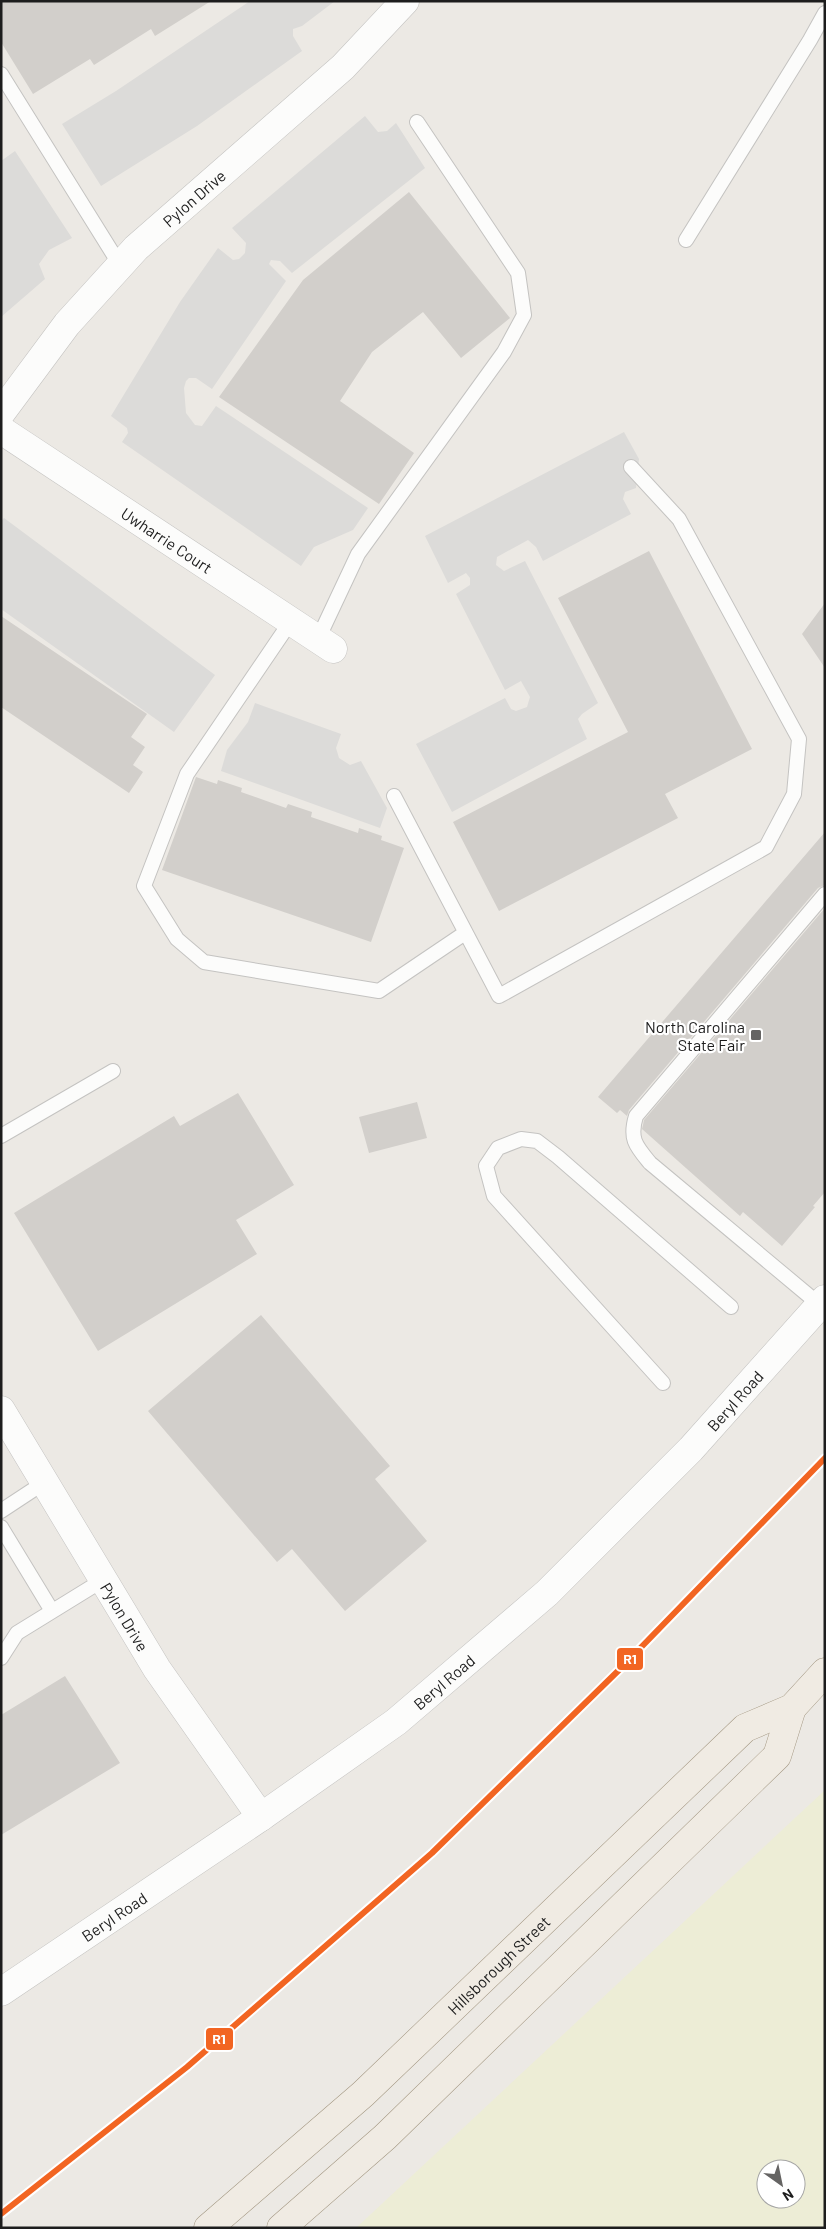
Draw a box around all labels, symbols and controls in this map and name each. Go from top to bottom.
street label: Pylon Drive [158,165,229,230]
street label: Uwharrie Court [118,503,216,576]
place label: North Carolina State Fair [645,1017,745,1054]
marker: North Carolina State Fair [749,1028,763,1042]
street label: Beryl Road [703,1366,766,1434]
street label: Pylon Drive [97,1579,153,1654]
line badge: R1 [616,1647,644,1671]
street label: Beryl Road [409,1650,478,1713]
text: R1 [623,1650,637,1667]
street label: Beryl Road [78,1887,150,1945]
street label: Hillsborough Street [443,1911,553,2018]
line badge: R1 [205,2027,234,2051]
text: R1 [212,2030,226,2047]
north arrow [756,2159,806,2209]
text: N [780,2186,797,2205]

